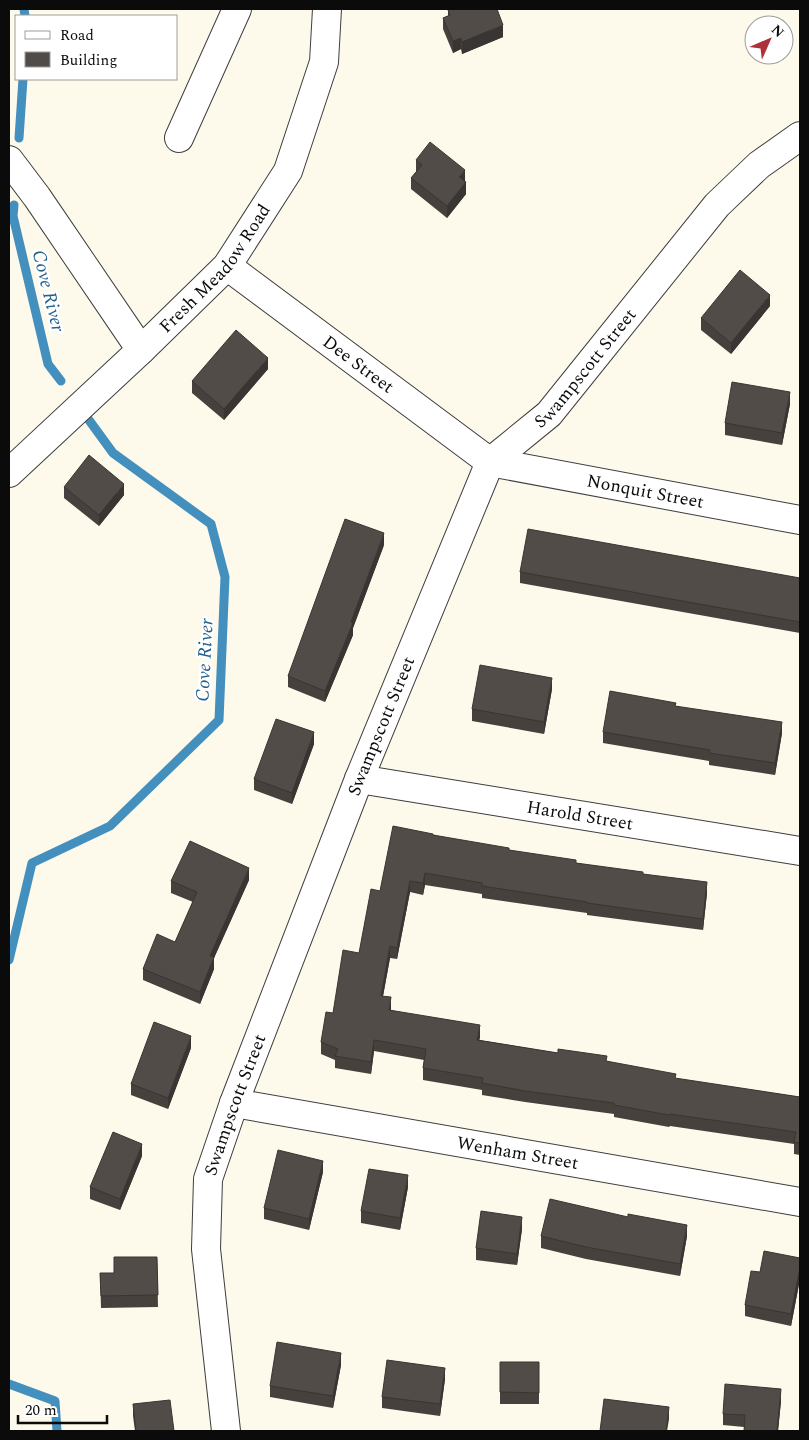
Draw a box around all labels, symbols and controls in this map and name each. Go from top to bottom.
legend [15,15,178,80]
north arrow [744,15,794,65]
text: N [766,20,789,43]
text: Road [60,24,94,47]
text: Building [60,49,117,72]
street label: Fresh Meadow Road [153,198,277,339]
water label: Cove River [24,247,72,335]
street label: Swampscott Street [528,302,643,435]
street label: Dee Street [317,328,400,400]
street label: Nonquit Street [585,467,706,515]
water label: Cove River [188,617,222,702]
street label: Swampscott Street [340,652,422,800]
street label: Harold Street [525,793,635,837]
street label: Swampscott Street [197,1030,273,1179]
street label: Wenham Street [455,1129,581,1177]
scale bar [18,1392,106,1424]
text: 20 m [25,1399,57,1422]

